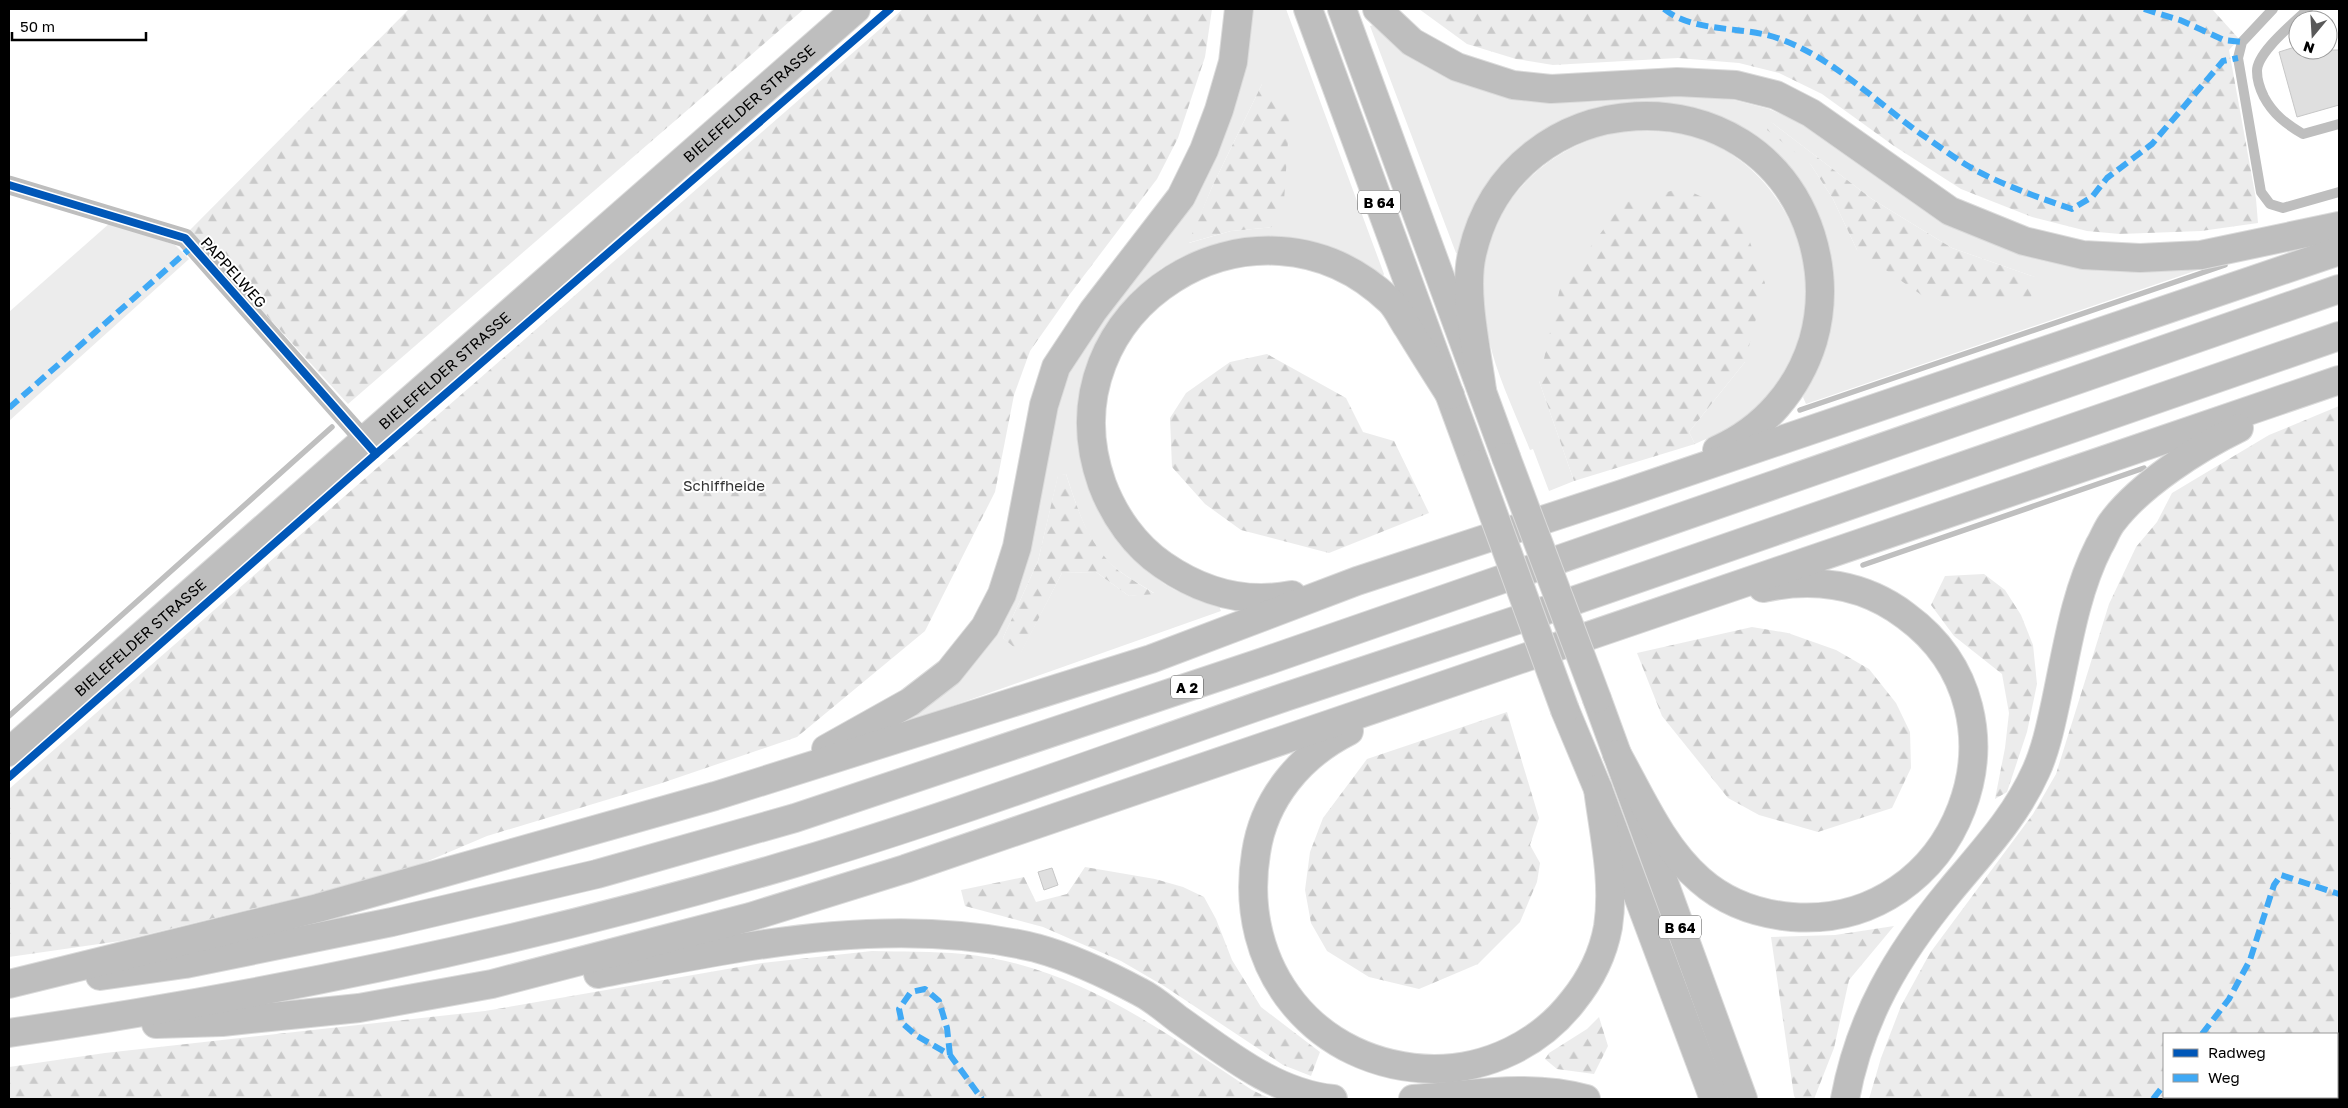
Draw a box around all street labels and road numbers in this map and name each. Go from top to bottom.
street label: BIELEFELDER STRASSE [679,41,818,166]
road number: B 64 [1358,190,1400,213]
street label: PAPPELWEG [197,233,271,311]
street label: BIELEFELDER STRASSE [375,308,514,433]
street label: BIELEFELDER STRASSE [70,575,209,700]
road number: A 2 [1171,676,1203,699]
road number: B 64 [1659,916,1701,939]

